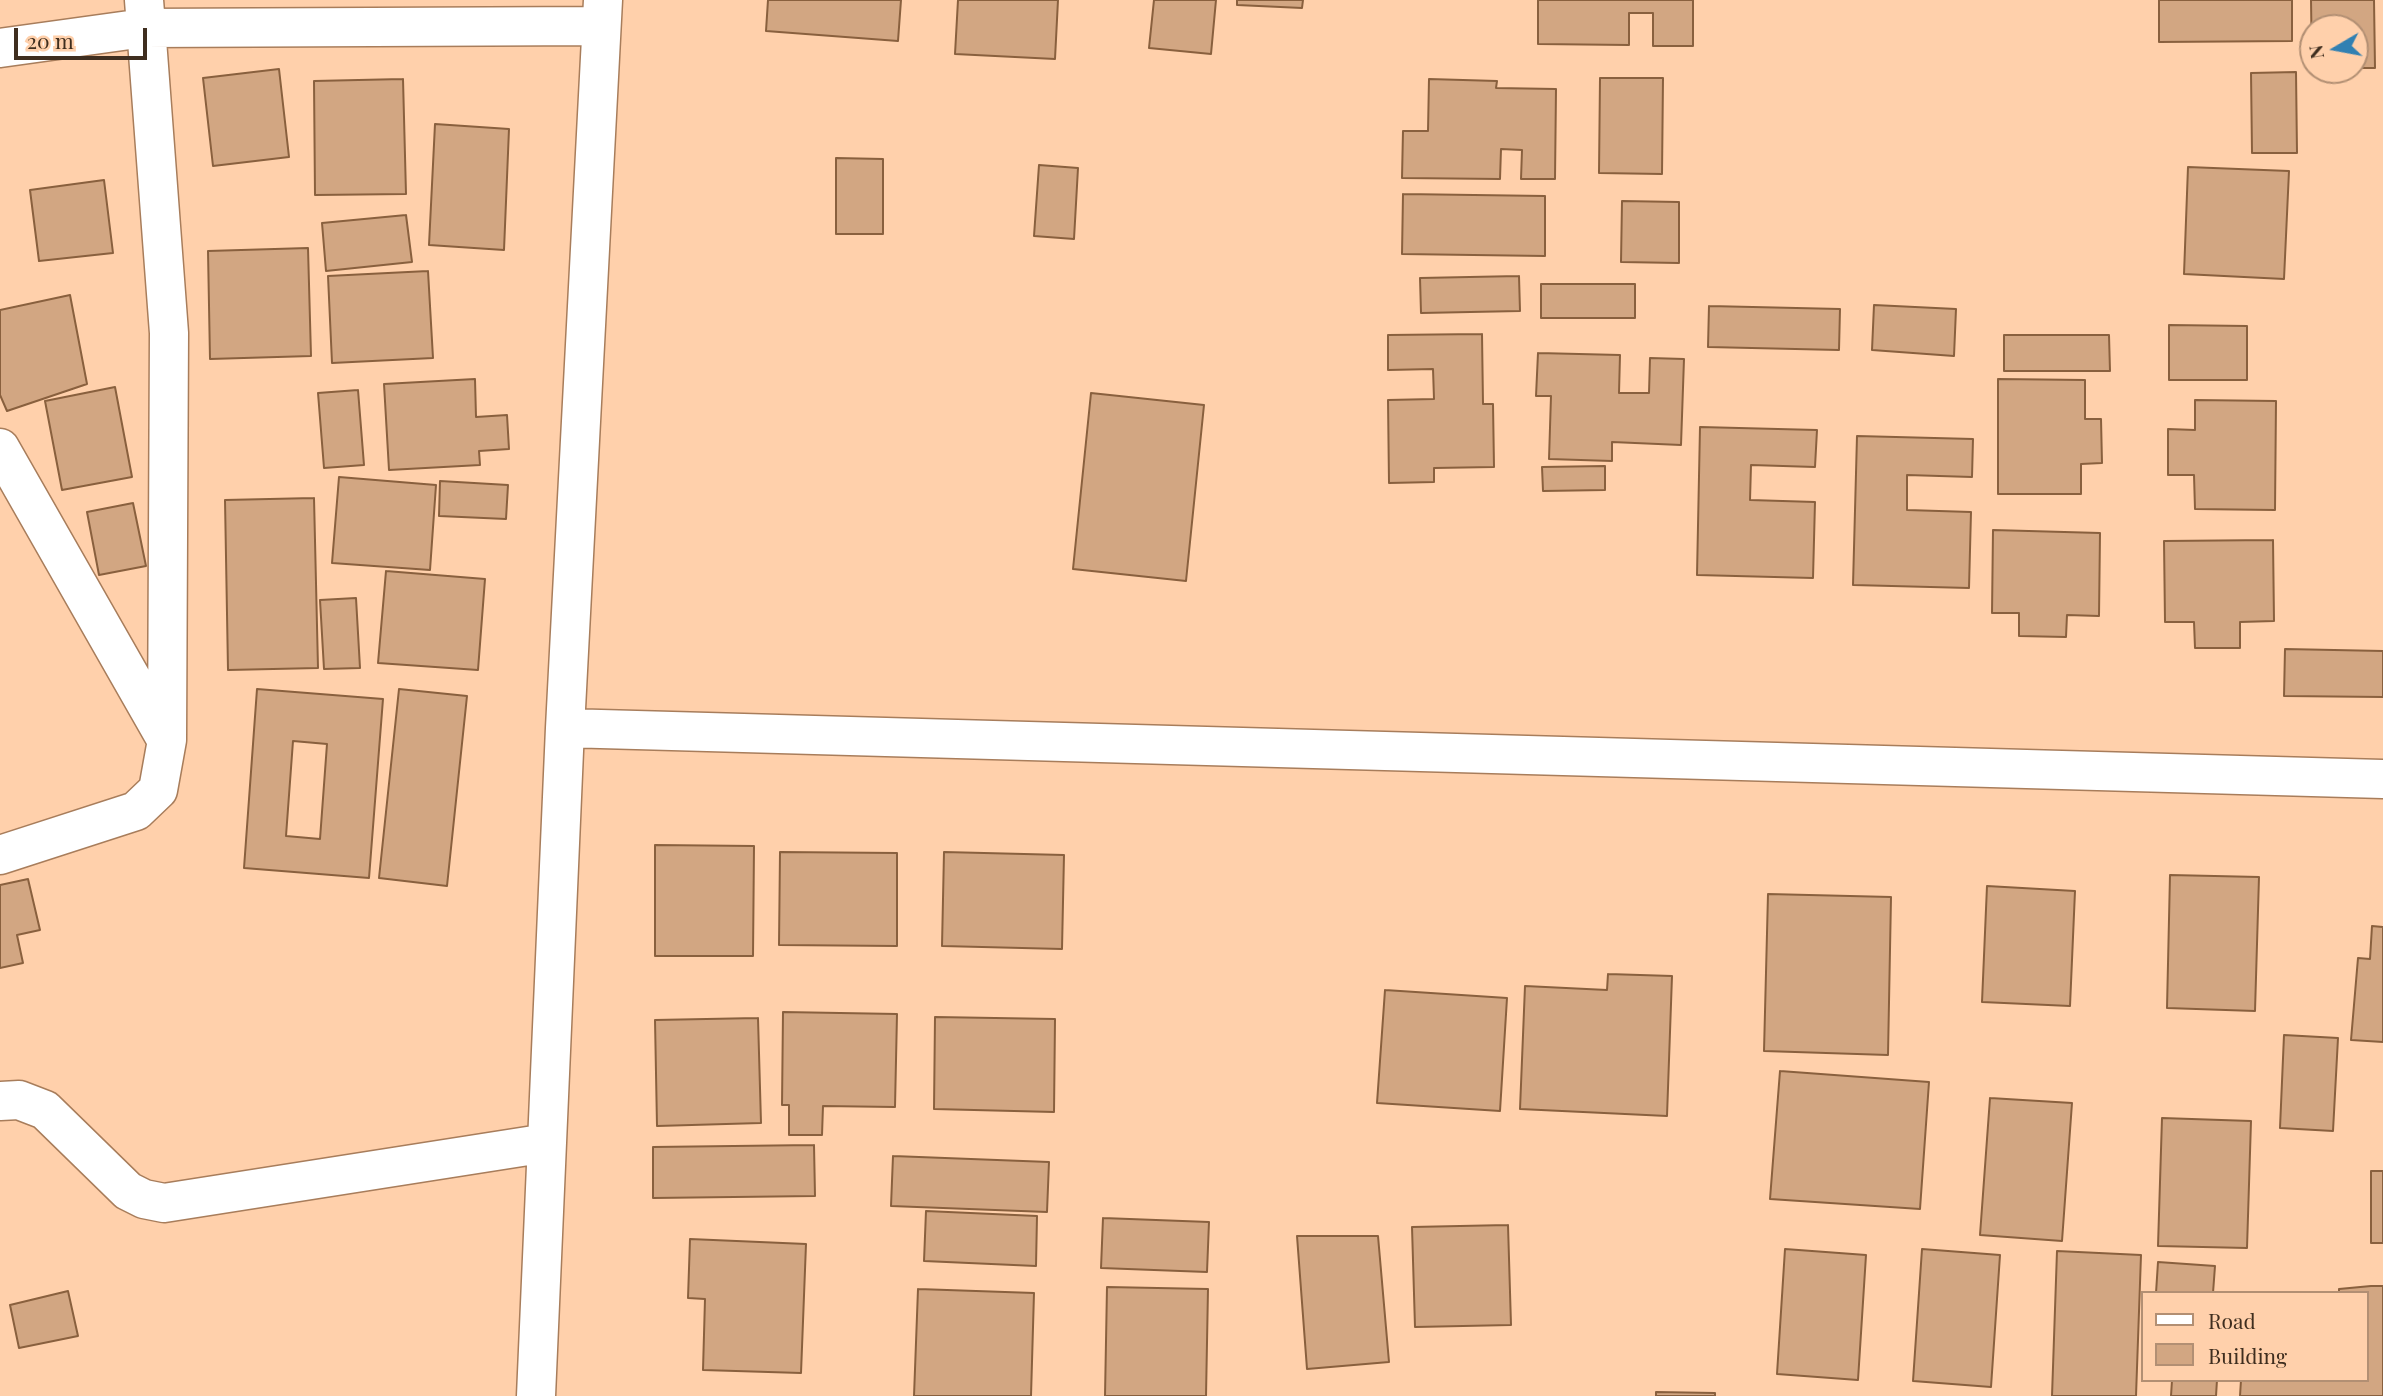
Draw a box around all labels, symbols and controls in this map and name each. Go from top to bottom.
scale bar [18,14,150,58]
north arrow [2299,14,2369,84]
text: 20 m [27,26,74,54]
text: N [2301,43,2329,61]
legend [2142,1291,2369,1382]
text: Road [2208,1306,2256,1334]
text: Building [2208,1341,2287,1369]

